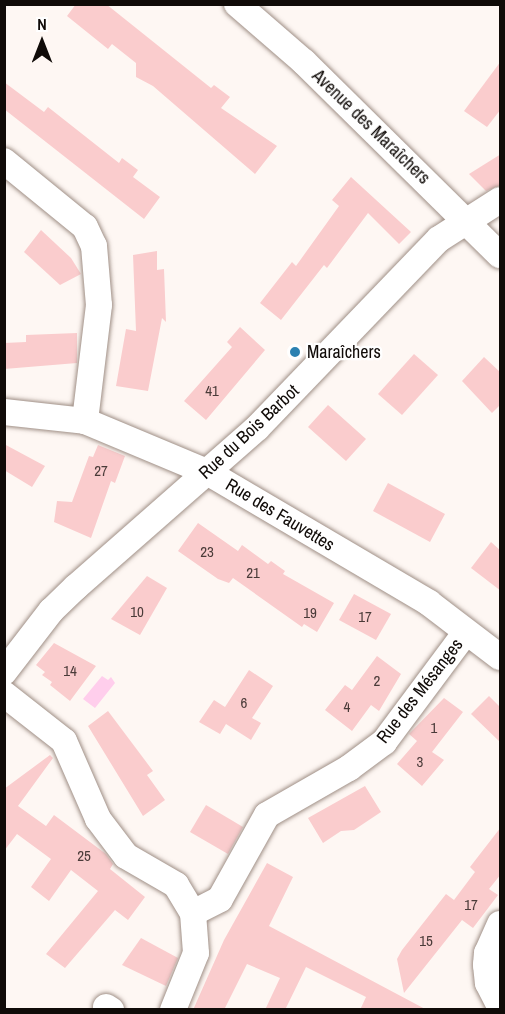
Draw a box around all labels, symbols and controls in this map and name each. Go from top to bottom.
north arrow [12,12,72,72]
text: N [37,13,47,35]
street label: Avenue des Maraîchers [308,65,434,189]
place label: Maraîchers [307,341,381,363]
marker: Maraîchers [288,345,302,359]
street label: Rue du Bois Barbot [195,380,303,484]
house number: 41 [205,382,219,400]
house number: 27 [94,462,108,480]
street label: Rue des Fauvettes [222,474,338,556]
house number: 23 [200,543,214,561]
house number: 21 [246,564,260,582]
house number: 10 [130,603,144,621]
house number: 19 [303,604,317,622]
house number: 17 [358,608,372,626]
street label: Rue des Mésanges [372,634,468,748]
house number: 14 [63,662,77,680]
house number: 2 [374,672,380,690]
house number: 6 [241,694,247,712]
house number: 4 [344,698,350,716]
house number: 1 [431,719,437,737]
house number: 3 [417,753,423,771]
house number: 25 [77,847,91,865]
house number: 17 [464,896,478,914]
house number: 15 [419,932,433,950]

